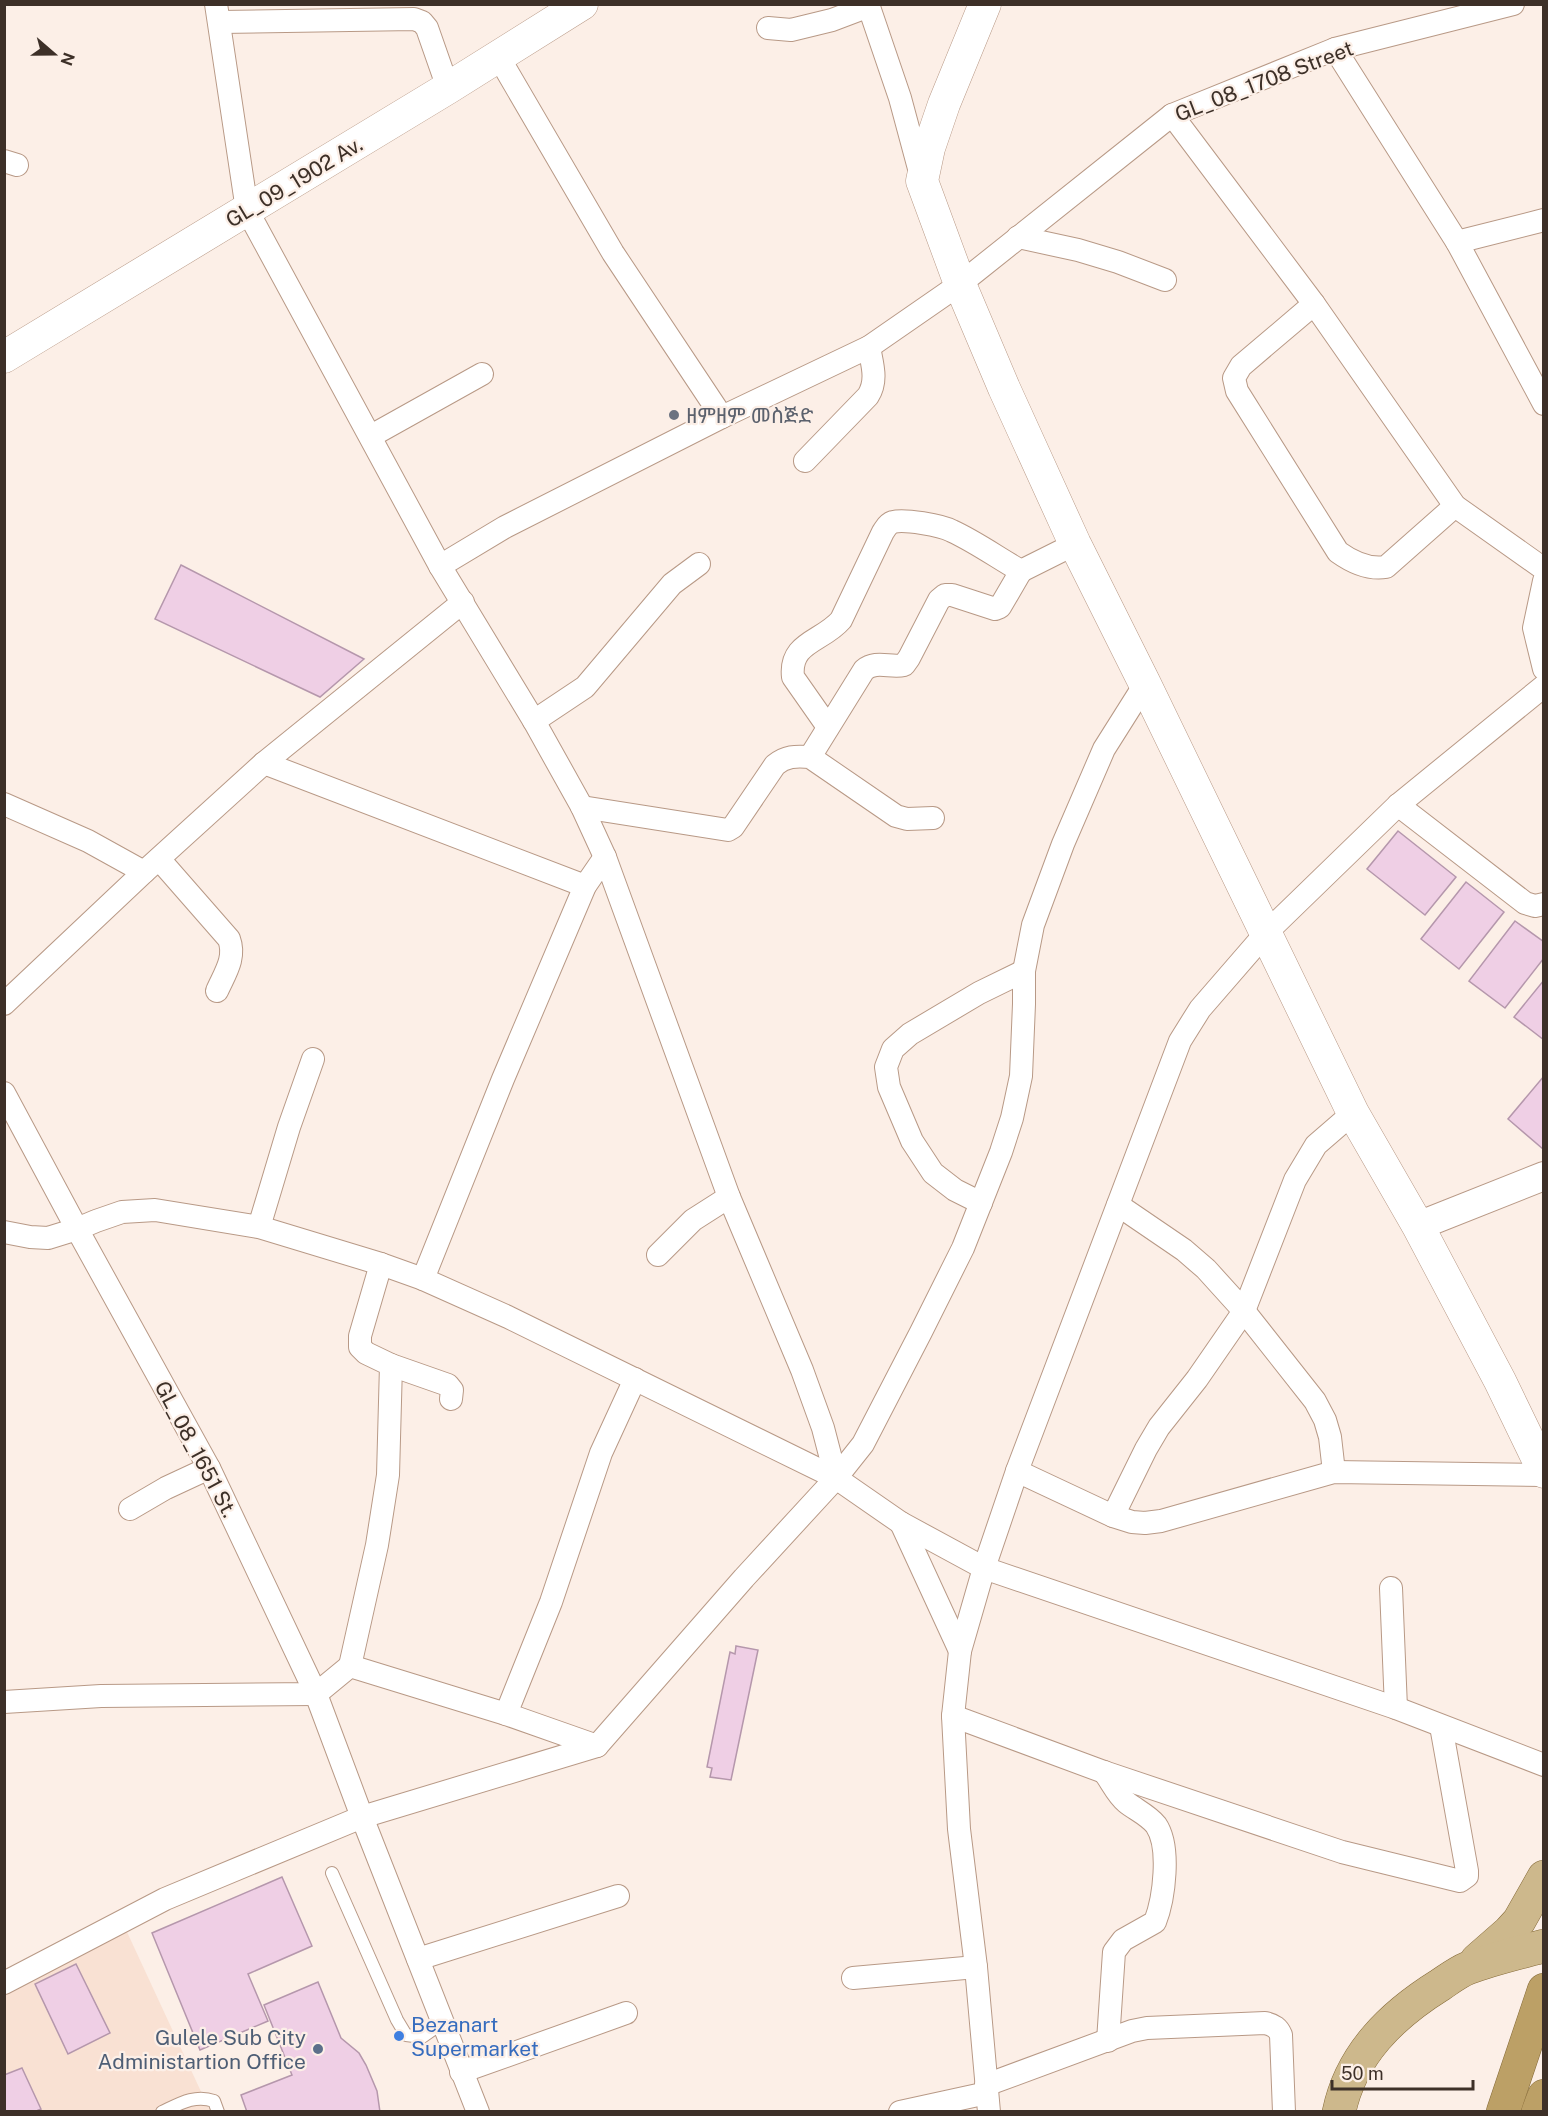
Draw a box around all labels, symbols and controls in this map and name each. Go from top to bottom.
north arrow [24,24,84,84]
street label: GL_08_1708 Street [1171,35,1357,127]
text: N [57,50,79,68]
street label: GL_09_1902 Av. [221,131,367,233]
place label: ዘምዘም መስጅድ [686,403,813,428]
marker: ዘምዘም መስጅድ [667,408,681,422]
street label: GL_08_1651 St. [150,1377,242,1521]
place label: Bezanart Supermarket [411,2012,539,2061]
place label: Gulele Sub City Administartion Office [98,2025,306,2074]
marker: Bezanart Supermarket [392,2029,406,2043]
marker: Gulele Sub City Administartion Office [311,2042,325,2056]
scale bar [1332,2053,1473,2091]
text: 50 m [1341,2063,1384,2084]

